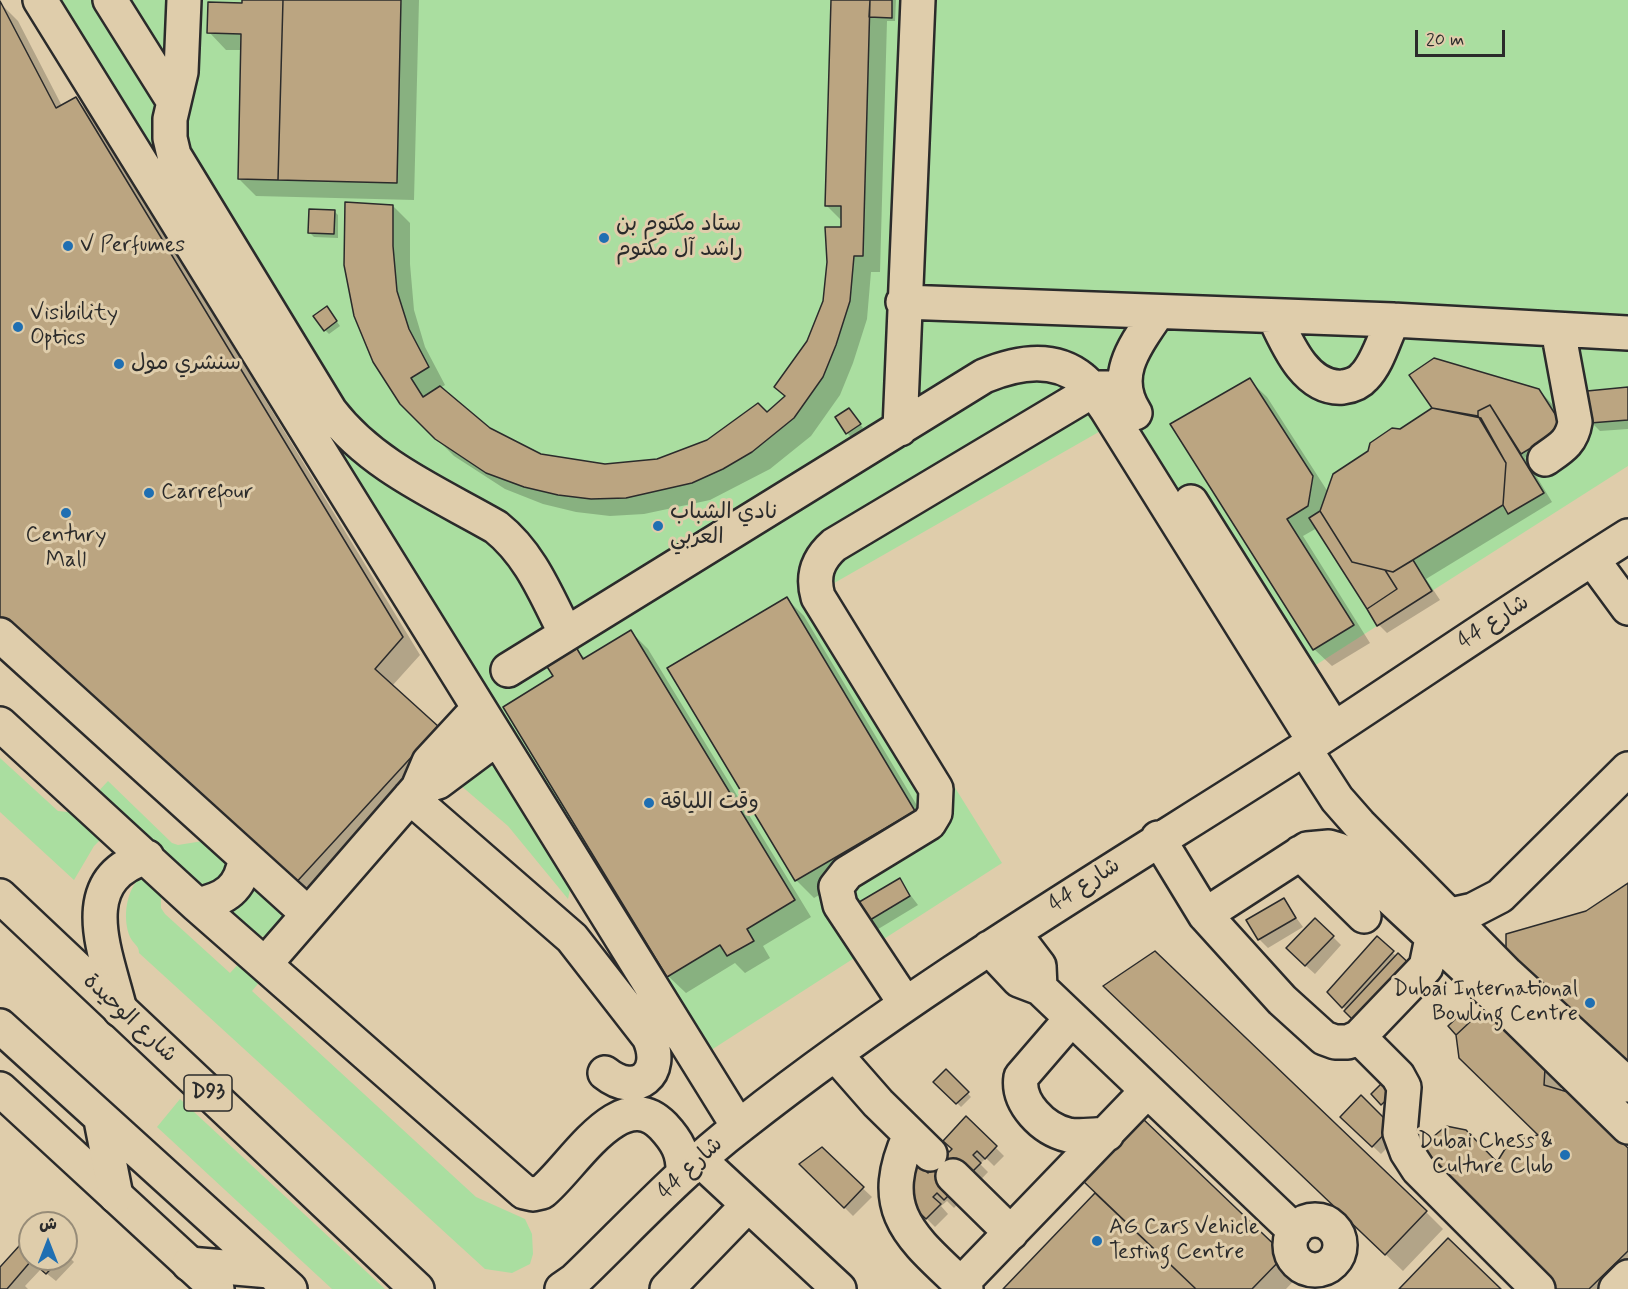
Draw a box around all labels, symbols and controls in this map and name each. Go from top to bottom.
scale bar [1418,18,1508,56]
text: 20 m [1426,28,1464,52]
place label: ستاد مكتوم بن راشد آل مكتوم [616,212,743,264]
marker: ستاد مكتوم بن راشد آل مكتوم [597,231,611,245]
place label: V Perfumes [80,233,185,259]
marker: V Perfumes [61,239,75,253]
place label: Visibility Optics [30,301,118,352]
marker: Visibility Optics [11,320,25,334]
place label: سنشري مول [131,351,241,377]
marker: سنشري مول [112,357,126,371]
place label: Carrefour [161,480,253,506]
marker: Carrefour [142,486,156,500]
place label: نادي الشباب العربي [670,500,777,552]
marker: Century Mall [59,506,73,520]
marker: نادي الشباب العربي [651,519,665,533]
place label: Century Mall [25,523,107,574]
street label: شارع 44 [1453,590,1535,656]
place label: وقت اللياقة [661,790,759,816]
marker: وقت اللياقة [642,796,656,810]
street label: شارع 44 [1044,853,1126,919]
street label: شارع الوحيدة [77,969,181,1069]
place label: Dubai International Bowling Centre [1393,977,1578,1028]
marker: Dubai International Bowling Centre [1583,996,1597,1010]
road number: D93 [184,1075,232,1111]
place label: Dubai Chess & Culture Club [1418,1129,1553,1180]
street label: شارع 44 [653,1132,729,1206]
marker: Dubai Chess & Culture Club [1558,1148,1572,1162]
north arrow [18,1211,78,1271]
text: ش [39,1214,57,1235]
place label: AG Cars Vehicle Testing Centre [1109,1215,1259,1266]
marker: AG Cars Vehicle Testing Centre [1090,1234,1104,1248]

